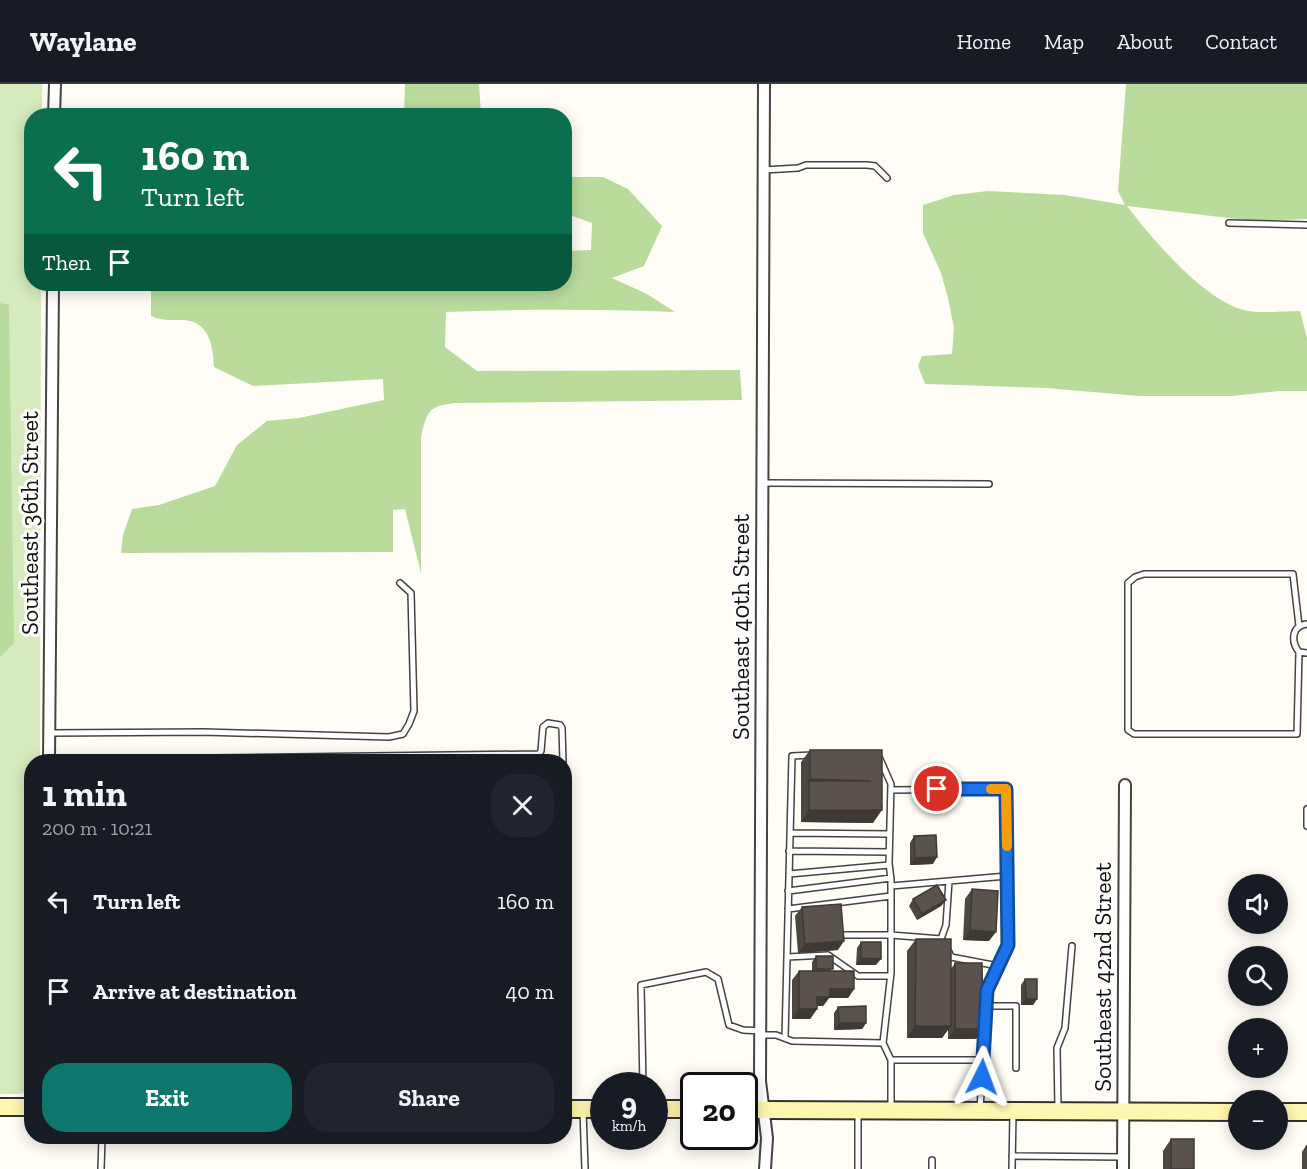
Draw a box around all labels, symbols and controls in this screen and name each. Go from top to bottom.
text: Waylane [30,25,137,58]
text: Home [957,29,1011,54]
text: Map [1044,29,1084,54]
text: About [1117,29,1172,54]
text: Contact [1205,29,1277,54]
text: 160 m [141,130,249,181]
icon: left [42,132,120,210]
text: Turn left [141,181,244,213]
icon: arrive [103,246,136,279]
text: Then [42,249,91,276]
street label: Southeast 36th Street [15,411,44,635]
street label: Southeast 40th Street [726,514,755,740]
pin [911,763,962,814]
text: 1 min [42,772,127,815]
icon: arrive [920,772,953,805]
button: close [491,774,554,837]
text: 200 m · 10:21 [42,816,152,840]
street label: Southeast 42nd Street [1088,862,1117,1092]
map controls [1228,874,1288,1150]
button: sound [1228,874,1288,934]
icon: left [42,885,75,918]
text: Turn left [93,888,180,915]
text: 160 m [497,888,554,915]
button: search [1228,946,1288,1006]
icon: arrive [42,975,75,1008]
text: Arrive at destination [93,978,296,1005]
text: 40 m [505,978,554,1005]
button: + [1228,1018,1288,1078]
position arrow [950,1045,1014,1109]
button: Exit [42,1063,292,1132]
button: Share [304,1063,554,1132]
speed limit sign: 20 [680,1072,758,1150]
text: 9 [621,1086,637,1122]
button: − [1228,1090,1288,1150]
text: km/h [612,1117,646,1135]

